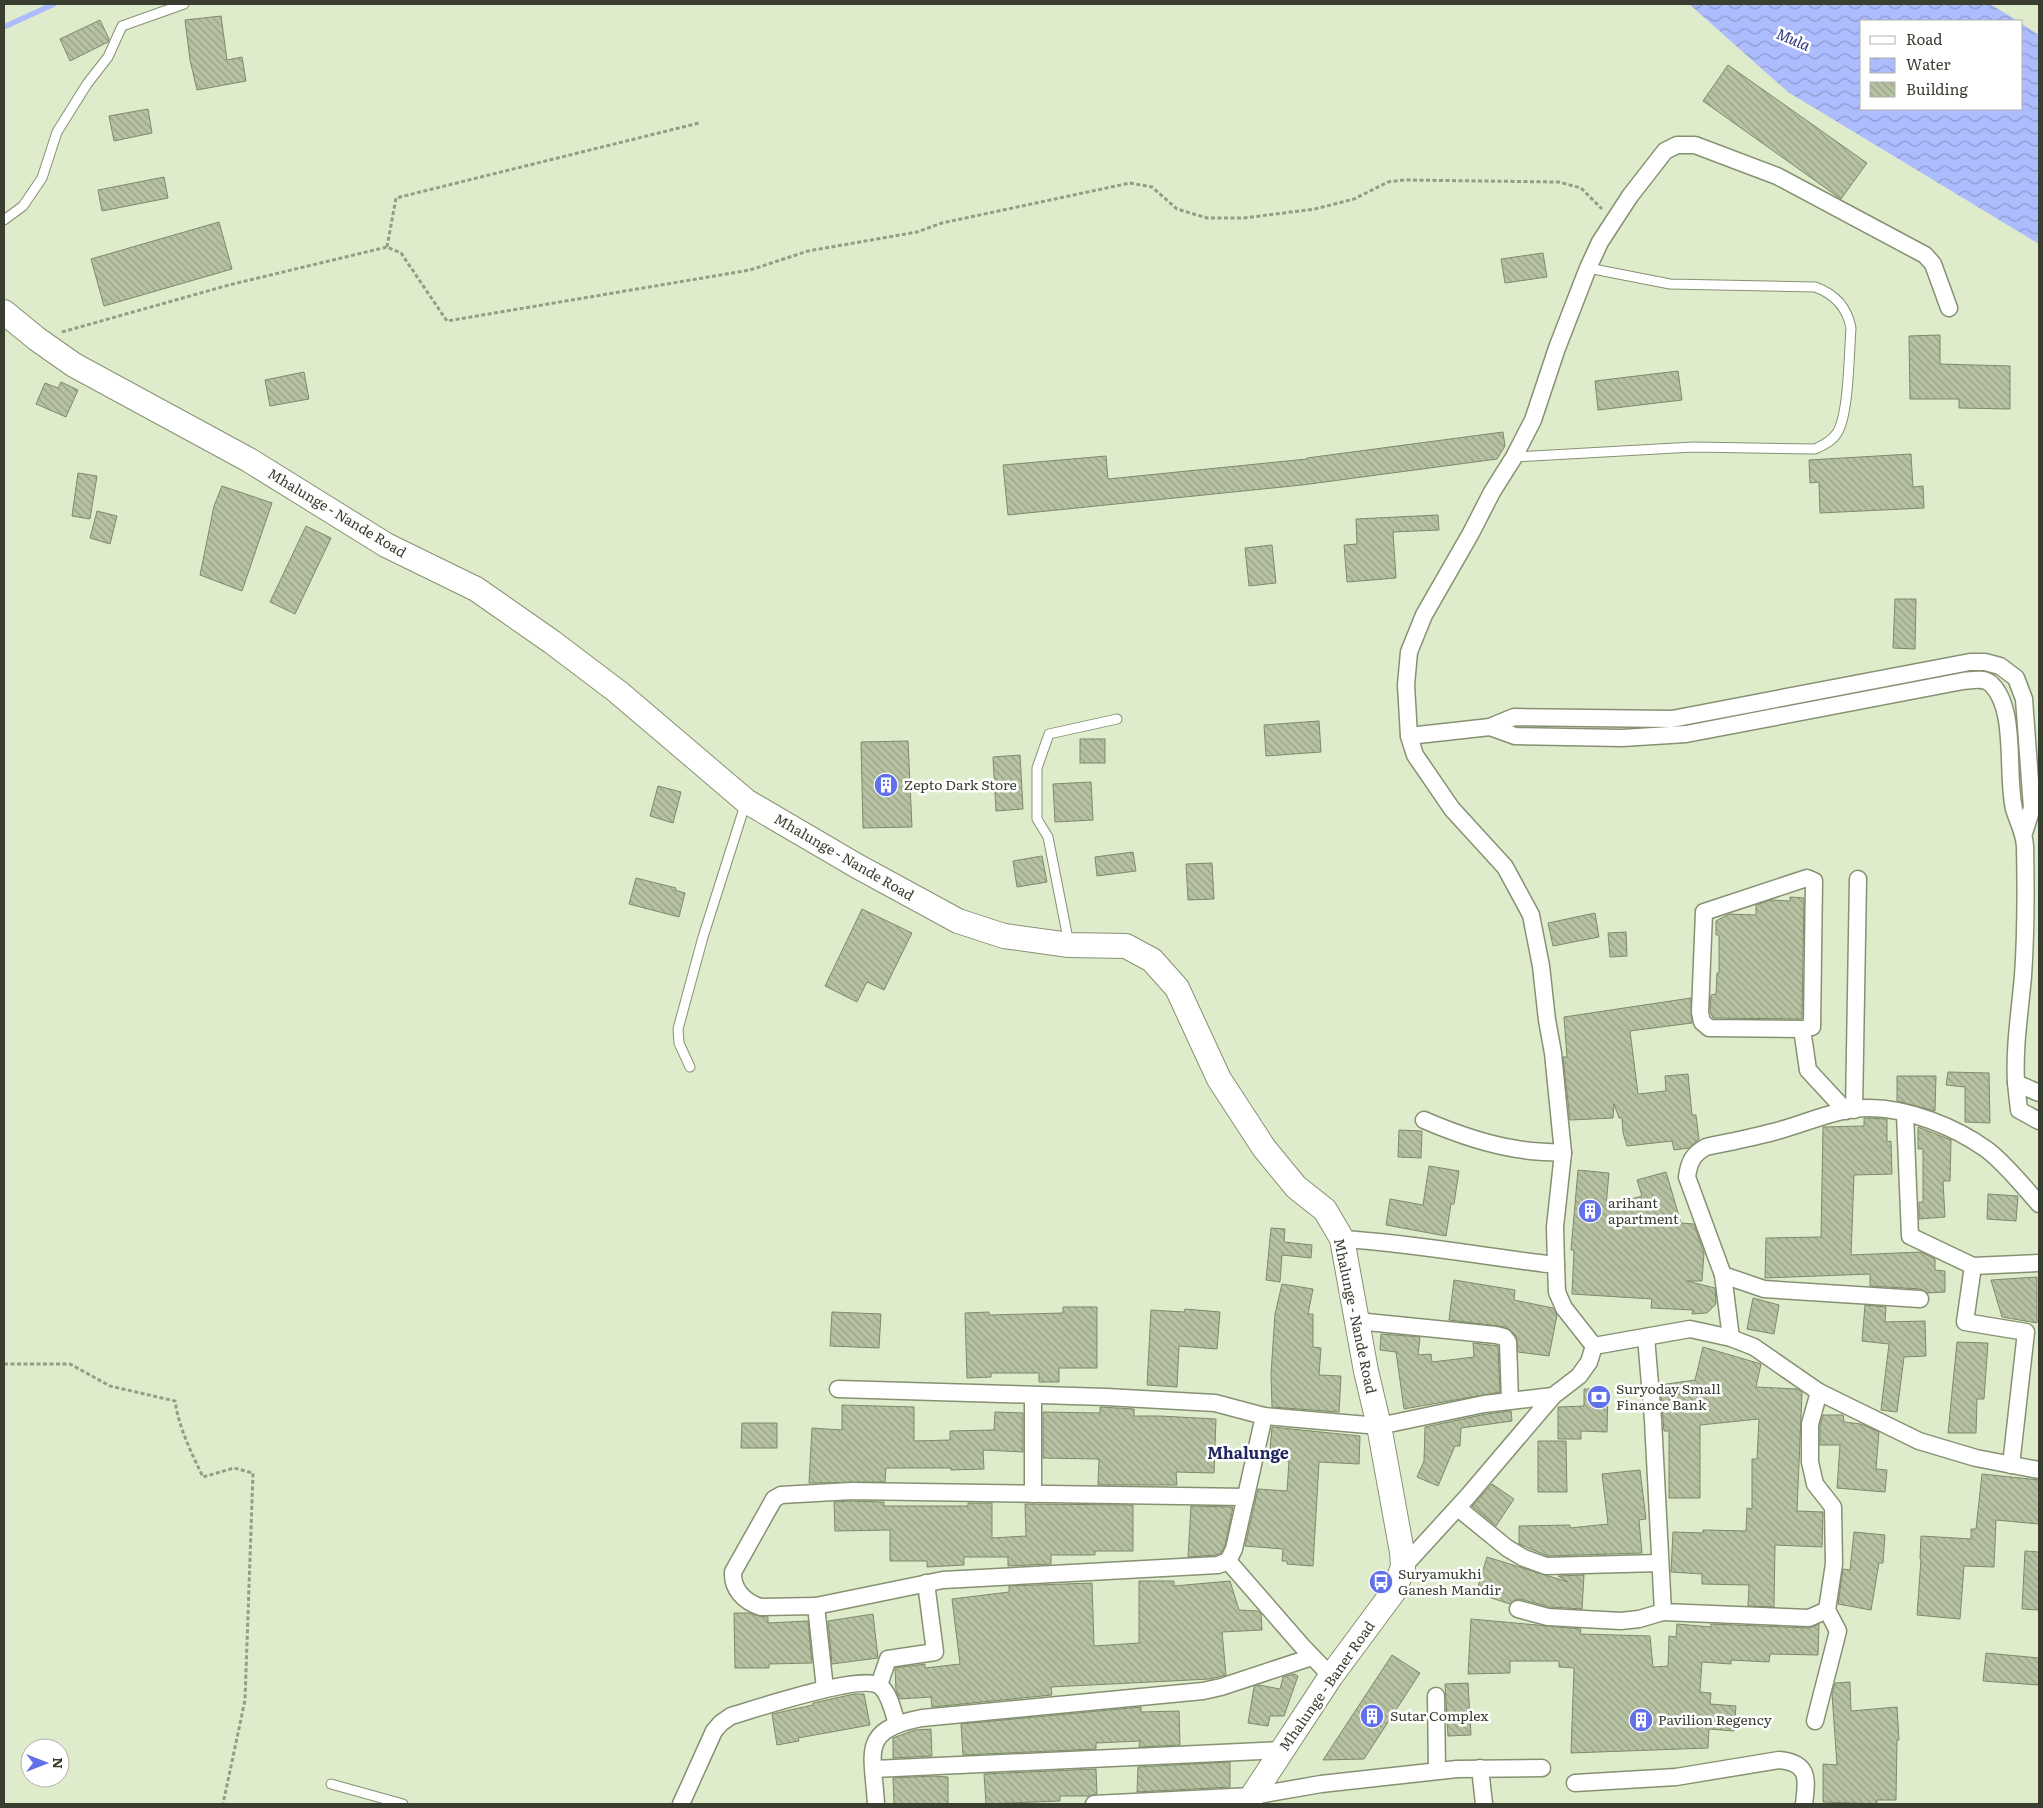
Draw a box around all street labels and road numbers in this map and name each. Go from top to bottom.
street label: Mhalunge - Nande Road [264,463,411,562]
street label: Mhalunge - Nande Road [771,808,919,905]
street label: Mhalunge - Nande Road [1330,1236,1382,1396]
street label: Mhalunge - Baner Road [1274,1616,1379,1755]

